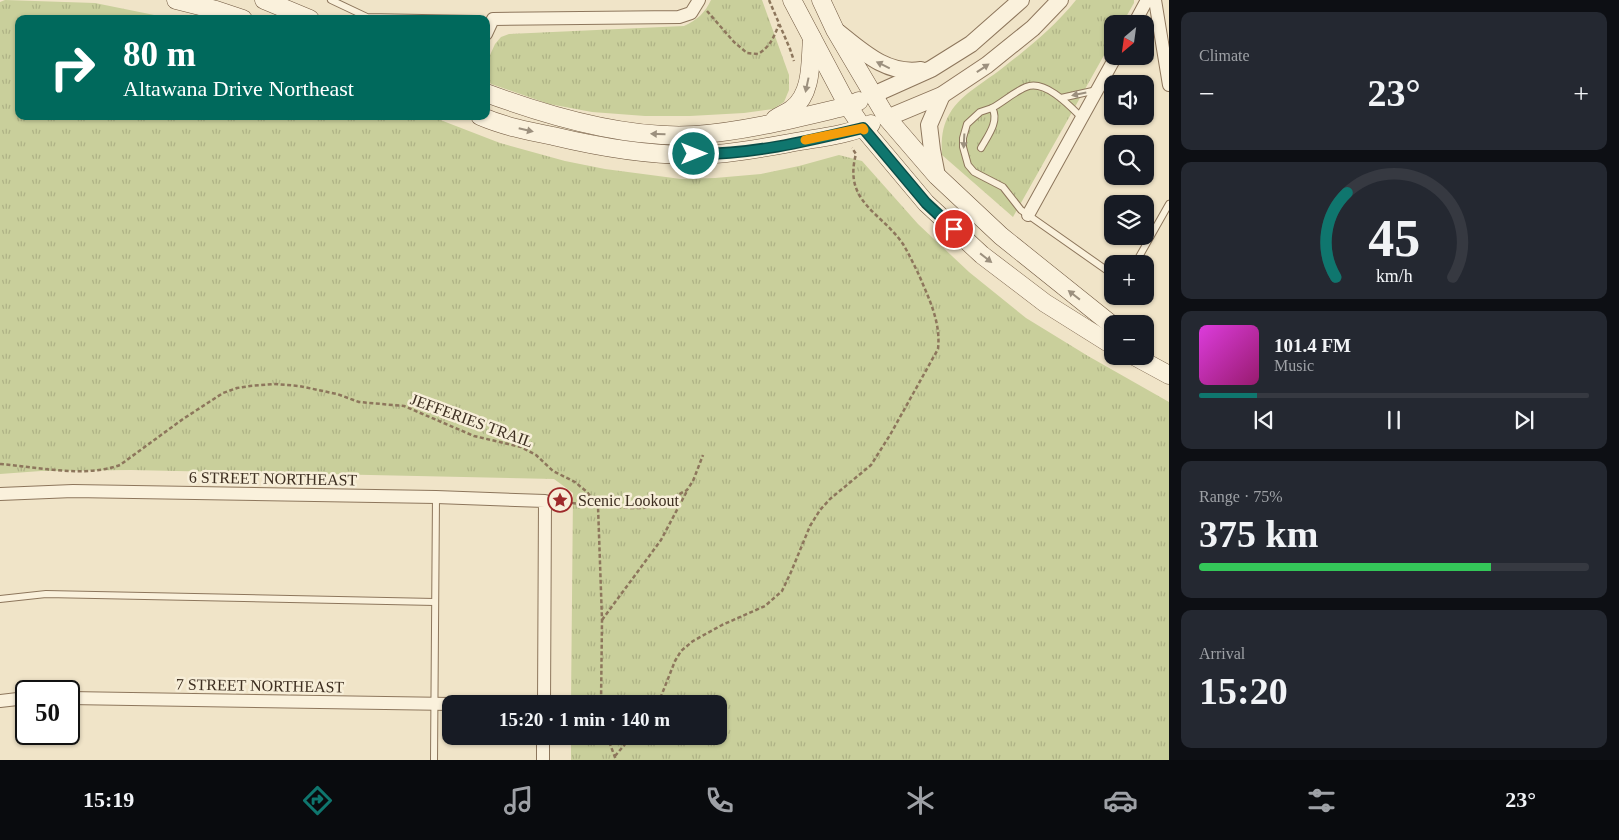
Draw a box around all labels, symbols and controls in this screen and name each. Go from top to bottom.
north arrow [1104,15,1154,65]
map controls [1104,15,1154,365]
icon: right [40,35,105,100]
text: 80 m [123,35,196,74]
text: Climate [1199,47,1250,64]
one-way arrow [876,61,891,69]
one-way arrow [976,63,989,73]
text: 23° [1367,72,1421,114]
button: sound [1104,75,1154,125]
text: Altawana Drive Northeast [123,76,354,101]
one-way arrow [802,78,810,94]
text: − [1199,78,1215,109]
text: + [1573,78,1589,109]
one-way arrow [1072,90,1087,98]
one-way arrow [518,127,534,135]
position arrow [667,127,719,179]
one-way arrow [650,129,666,137]
one-way arrow [959,134,967,150]
button: search [1104,135,1154,185]
button: layers [1104,195,1154,245]
pin [933,208,975,250]
text: 45 [1368,210,1420,267]
icon: arrive [940,215,968,243]
one-way arrow [979,253,992,264]
button: + [1104,255,1154,305]
text: km/h [1376,266,1412,286]
one-way arrow [1068,290,1081,301]
button: − [1104,315,1154,365]
text: 101.4 FM [1274,335,1351,356]
text: Music [1274,357,1314,374]
street label: JEFFERIES TRAIL [408,390,535,451]
icon: previous [1250,406,1278,434]
icon: pause [1380,406,1408,434]
icon: next [1510,406,1538,434]
street label: 6 STREET NORTHEAST [189,469,358,488]
place icon: Scenic Lookout [547,487,573,513]
text: Range · 75% [1199,488,1283,505]
place label: Scenic Lookout [578,492,679,509]
text: 375 km [1199,513,1318,555]
text: Arrival [1199,645,1245,662]
text: 15:20 [1199,670,1288,712]
street label: 7 STREET NORTHEAST [176,676,345,695]
speed limit sign: 50 [15,680,80,745]
text: 15:20 · 1 min · 140 m [499,709,670,730]
icon: directions [300,783,335,818]
icon: music [501,783,536,818]
icon: phone [702,783,737,818]
icon: climate [903,783,938,818]
icon: car [1103,783,1138,818]
icon: filters [1304,783,1339,818]
text: 15:19 [83,787,134,812]
text: 23° [1505,787,1536,812]

